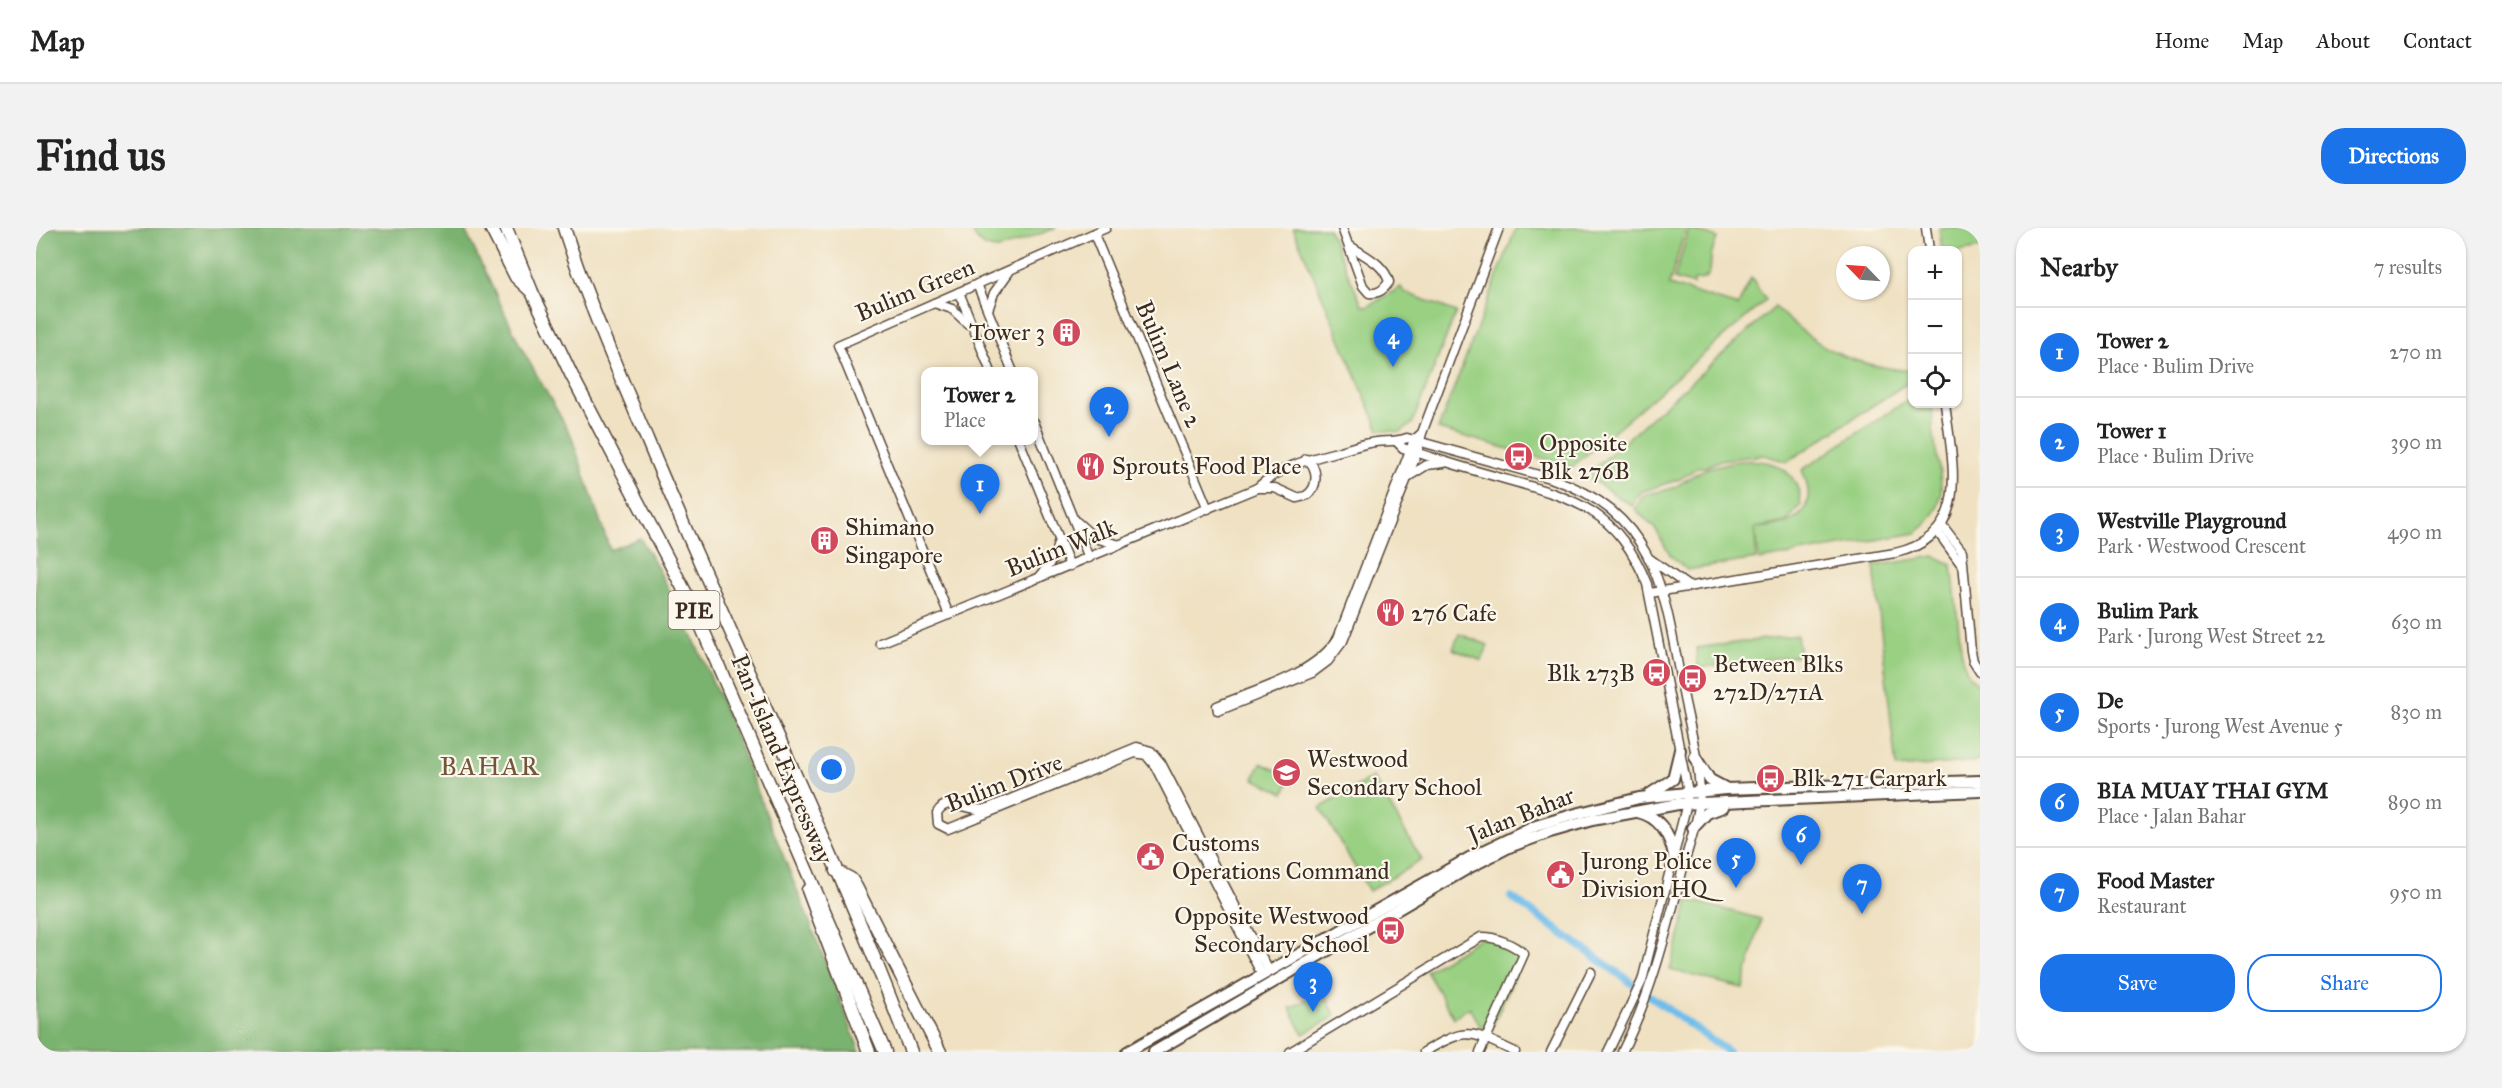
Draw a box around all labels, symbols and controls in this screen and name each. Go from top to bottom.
text: Map [30,24,85,59]
text: Home [2154,28,2209,54]
text: Map [2242,28,2283,54]
text: About [2316,28,2370,54]
text: Contact [2403,28,2472,54]
button: Directions [2321,128,2466,184]
text: Find us [36,130,166,182]
north arrow [1836,246,1890,300]
map controls [1908,246,1962,408]
button: + [1908,246,1962,300]
street label: Bulim Green [851,251,979,329]
text: Nearby [2040,251,2118,283]
text: 7 results [2374,255,2442,279]
street label: Bulim Lane 2 [1129,296,1209,432]
button: − [1908,300,1962,354]
building icon: Tower 3 [1050,316,1082,348]
place label: Tower 3 [969,317,1045,347]
pin: 4 [1374,318,1412,367]
text: Tower 2 [2097,327,2169,354]
text: 1 [2056,340,2063,364]
text: 270 m [2389,340,2442,364]
button: locate [1908,354,1962,408]
text: Place · Bulim Drive [2097,354,2254,378]
popup [921,367,1038,445]
text: Tower 2 [944,381,1015,408]
pin: 2 [1090,388,1128,437]
text: Place [944,408,986,432]
text: Tower 1 [2097,417,2166,444]
place label: Opposite Blk 276B [1539,428,1630,486]
text: 2 [2055,430,2064,454]
text: 390 m [2391,430,2442,454]
bus stop icon: Opposite Blk 276B [1502,441,1534,473]
text: Place · Bulim Drive [2097,444,2254,468]
restaurant icon: Sprouts Food Place [1075,450,1107,482]
place label: Sprouts Food Place [1112,451,1301,481]
pin: 1 [960,464,1000,514]
text: Westville Playground [2097,507,2287,534]
place label: Shimano Singapore [845,512,943,570]
street label: Bulim Walk [1001,512,1121,584]
text: 3 [2056,520,2064,544]
text: 490 m [2387,520,2442,544]
building icon: Shimano Singapore [808,525,840,557]
text: Park · Westwood Crescent [2097,534,2306,558]
road number: PIE [668,591,720,629]
restaurant icon: 276 Cafe [1374,597,1406,629]
text: Bulim Park [2097,597,2198,624]
place label: 276 Cafe [1411,598,1497,628]
text: 4 [2054,610,2065,634]
text: 630 m [2391,610,2442,634]
text: Park · Jurong West Street 22 [2097,624,2325,648]
place label: Between Blks 272D/271A [1713,649,1843,707]
street label: Pan-Island Expressway [724,650,840,869]
bus stop icon: Blk 273B [1640,657,1672,689]
place label: Blk 273B [1547,658,1635,688]
bus stop icon: Between Blks 272D/271A [1676,662,1708,694]
text: De [2097,687,2124,714]
text: 5 [2055,700,2064,724]
text: 830 m [2391,700,2442,724]
text: Sports · Jurong West Avenue 5 [2097,714,2343,738]
place label: Westwood Secondary School [1307,744,1482,802]
street label: Bulim Drive [941,747,1067,819]
district label: BAHAR [440,750,540,782]
your location [817,755,846,784]
school or university icon: Westwood Secondary School [1270,757,1302,789]
bus stop icon: Blk 271 Carpark [1755,762,1787,794]
place label: Blk 271 Carpark [1792,763,1948,793]
text: BIA MUAY THAI GYM [2097,777,2328,804]
street label: Jalan Bahar [1460,780,1579,851]
text: 6 [2054,790,2065,814]
text: 890 m [2388,790,2442,814]
text: Place · Jalan Bahar [2097,804,2246,828]
pin: 6 [1782,816,1820,865]
place label: Customs Operations Command [1172,828,1390,886]
pin: 5 [1716,838,1756,888]
public building icon: Customs Operations Command [1135,841,1167,873]
place label: Jurong Police Division HQ [1578,846,1725,904]
public building icon: Jurong Police Division HQ [1544,859,1576,891]
pin: 7 [1842,864,1882,914]
text: Food Master [2097,867,2214,894]
text: 7 [2054,880,2065,904]
text: 950 m [2389,880,2442,904]
text: Restaurant [2097,894,2187,918]
place label: Opposite Westwood Secondary School [1174,901,1370,959]
bus stop icon: Opposite Westwood Secondary School [1374,914,1406,946]
button: Save [2040,954,2235,1012]
button: Share [2247,954,2442,1012]
pin: 3 [1294,962,1332,1012]

